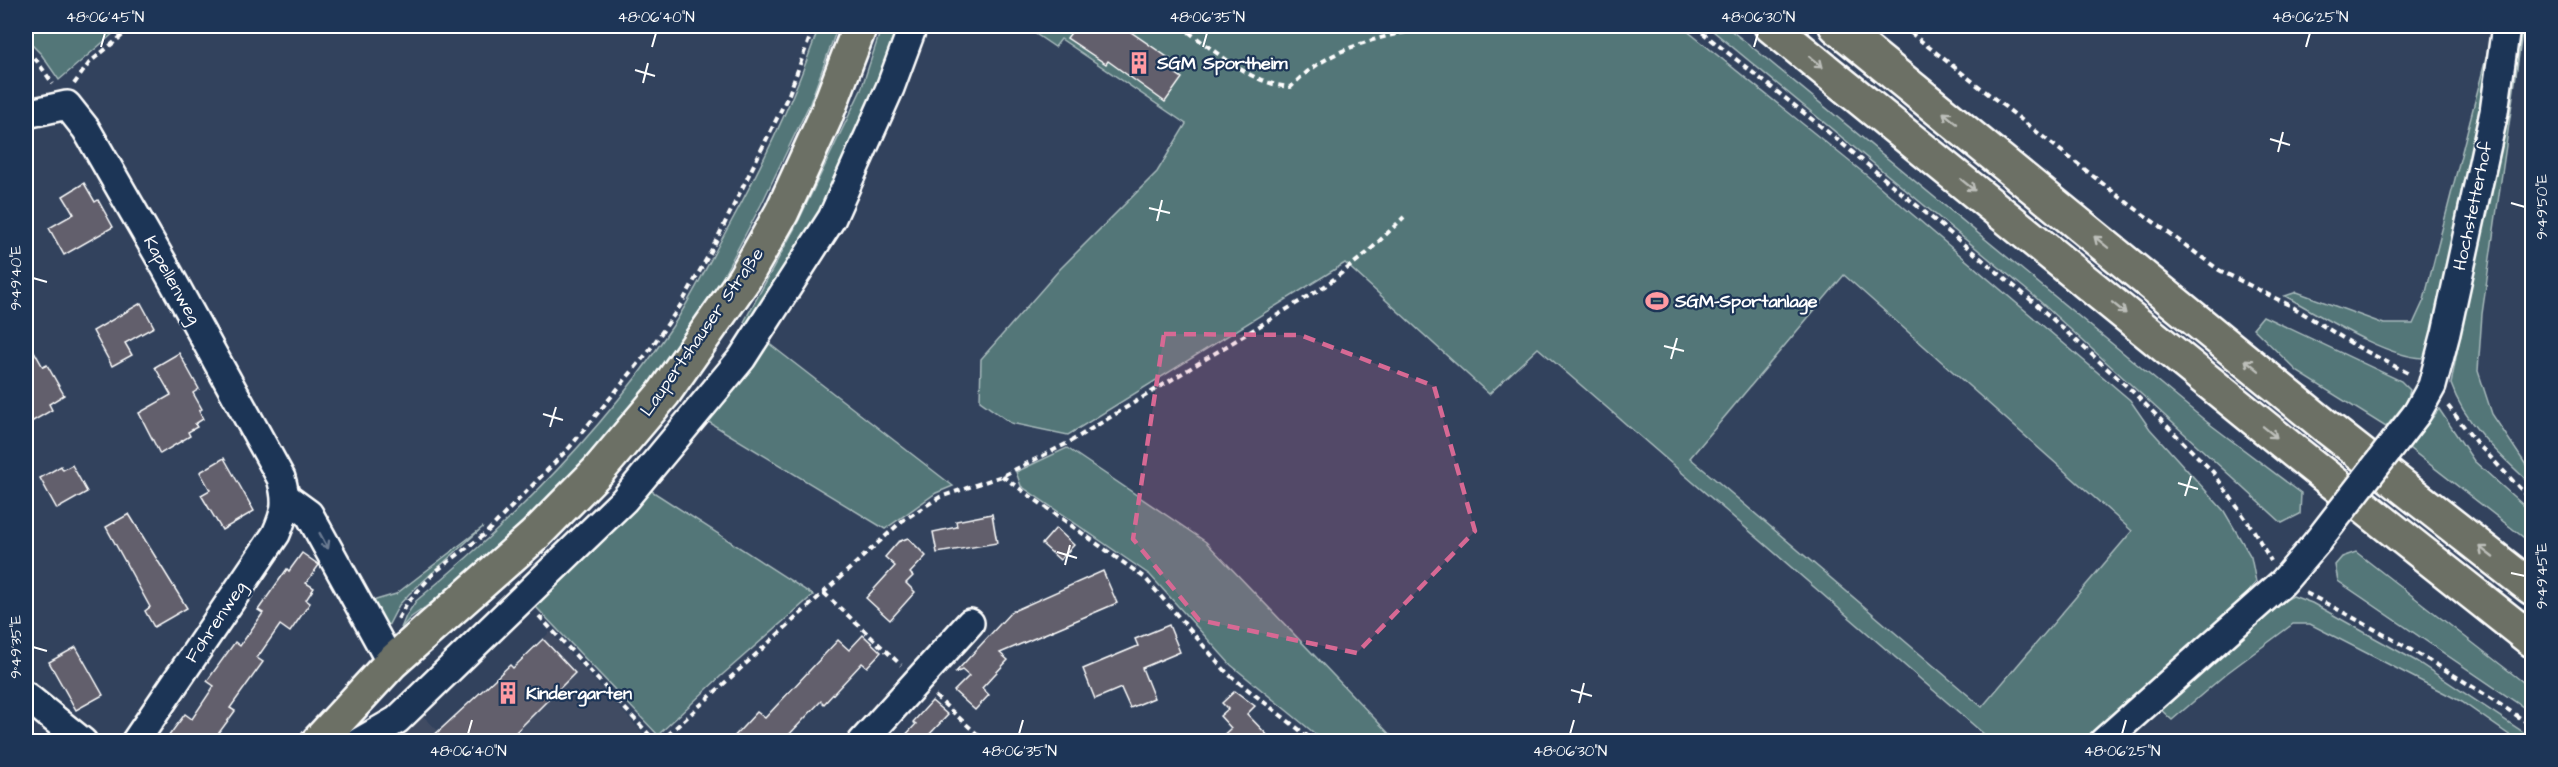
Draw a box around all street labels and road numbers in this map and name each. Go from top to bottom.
street label: Hochstetterhof [2447,139,2499,273]
street label: Kapellenweg [136,231,207,329]
street label: Laupertshauser Straße [634,243,770,421]
street label: Fohrenweg [179,576,253,668]

